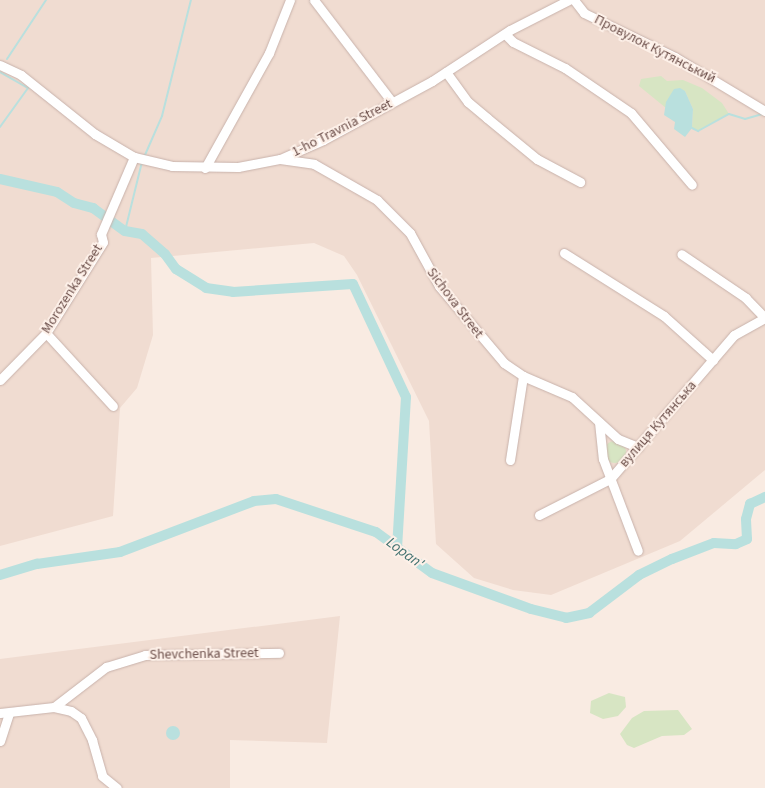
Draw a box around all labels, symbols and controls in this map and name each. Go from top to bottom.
street label: Провулок Кутянський [591,11,719,87]
street label: 1-ho Travnia Street [289,95,395,161]
street label: Morozenka Street [38,241,106,337]
street label: Sichova Street [423,265,487,341]
street label: вулиця Кутянська [616,377,700,471]
water label: Lopan' [383,533,427,573]
street label: Shevchenka Street [149,645,259,663]

